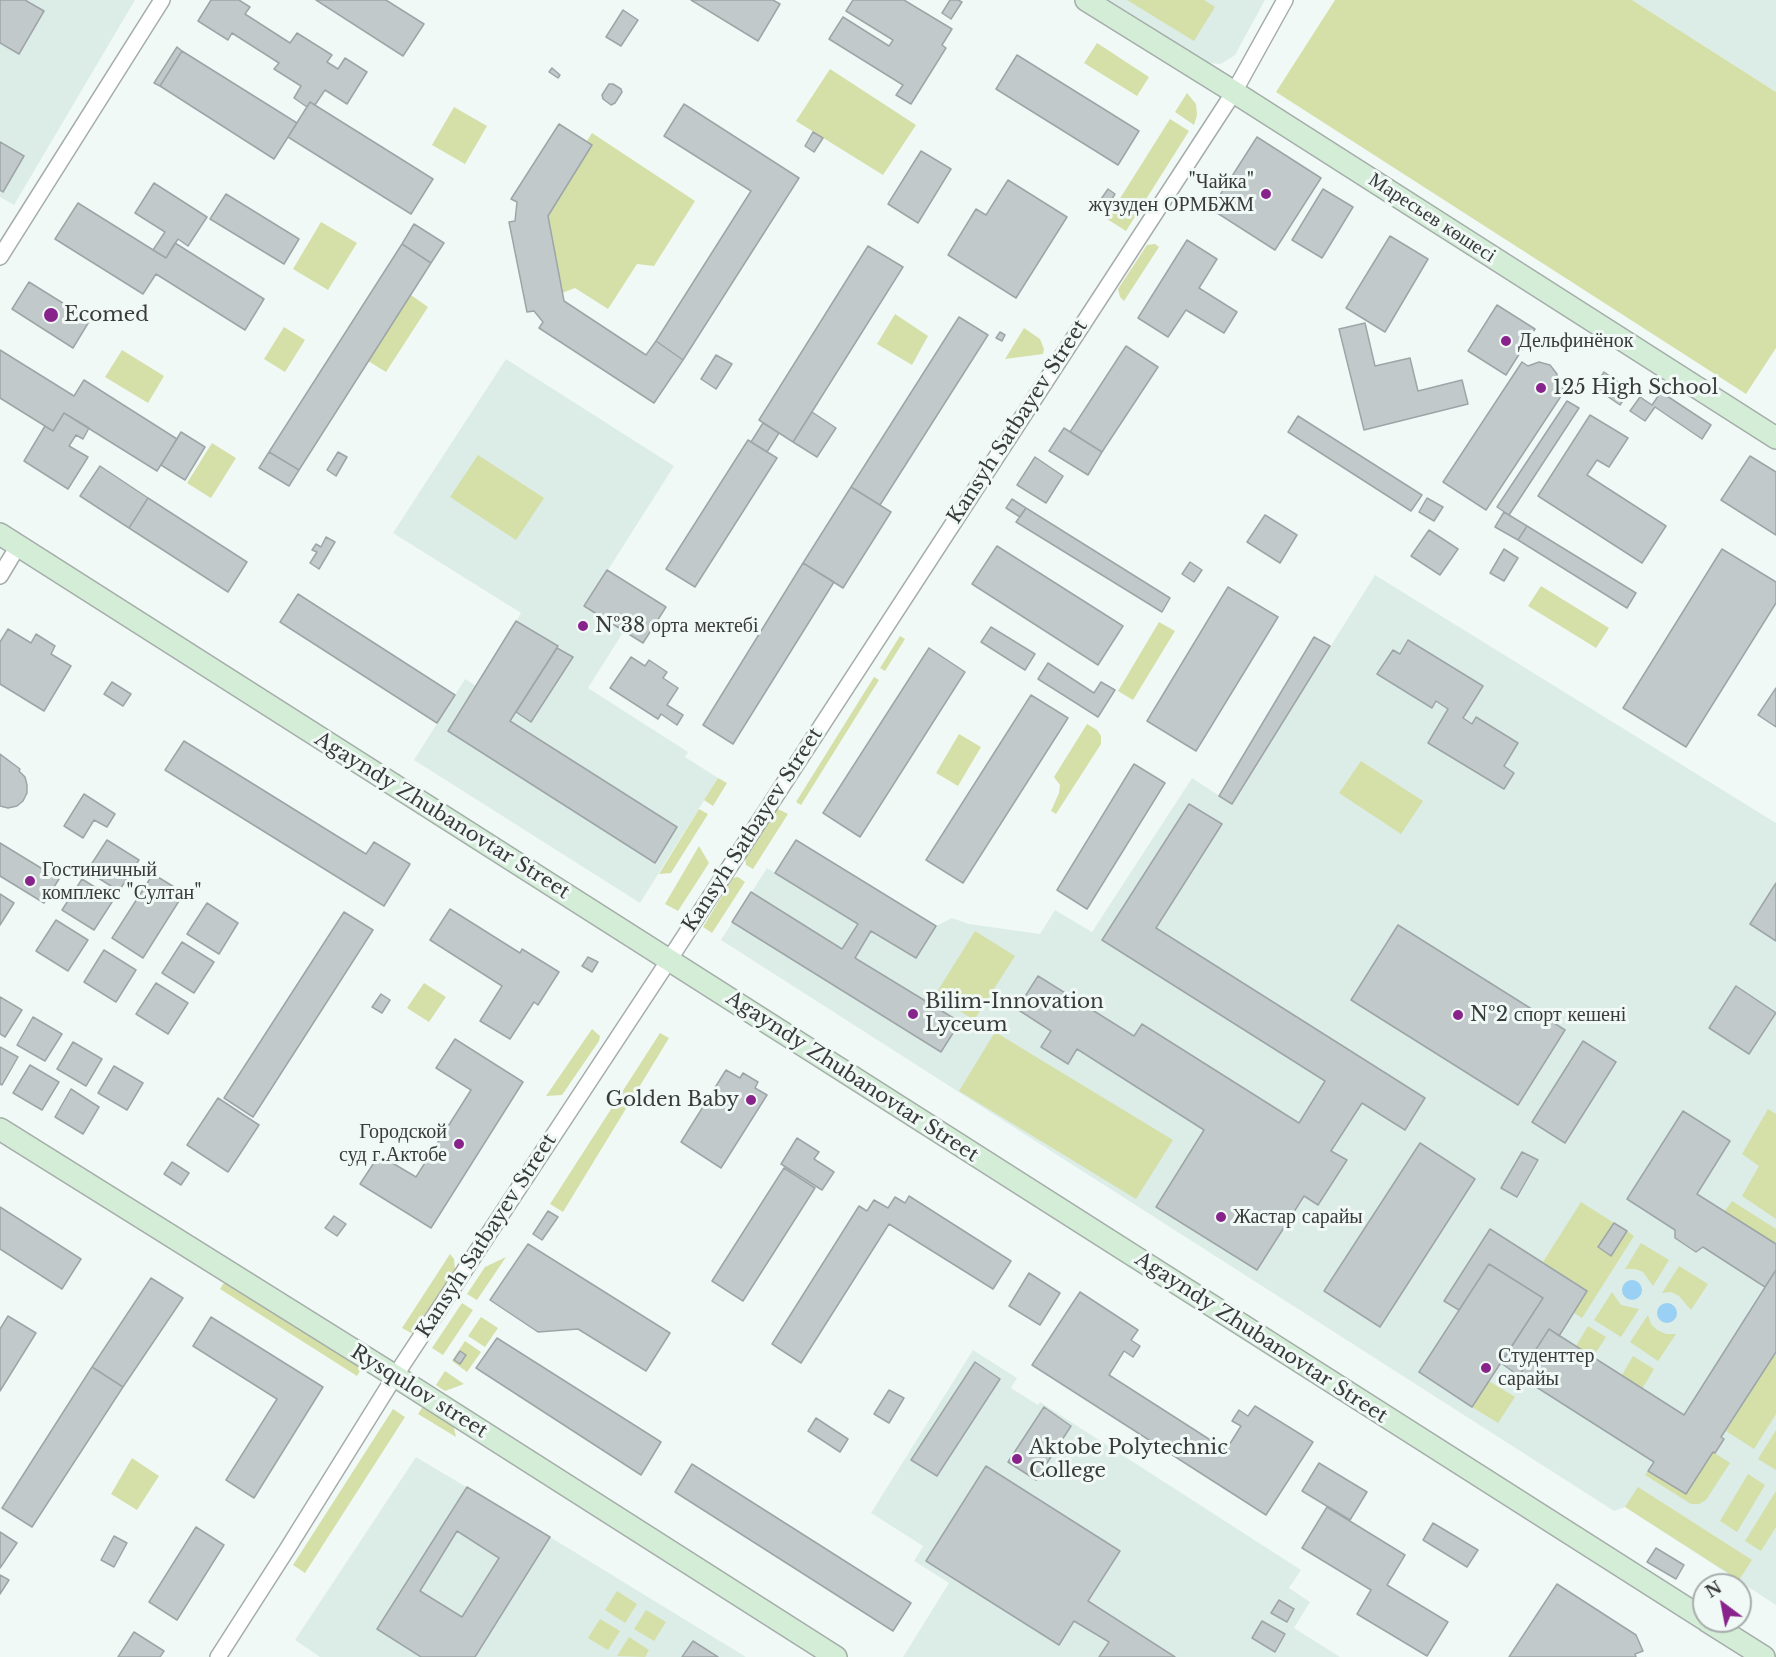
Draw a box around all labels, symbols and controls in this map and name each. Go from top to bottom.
street label: Маресьев көшесі [1364,168,1500,268]
place label: "Чайка" жүзуден ОРМБЖМ [1088,170,1254,217]
marker: "Чайка" жүзуден ОРМБЖМ [1259,187,1273,201]
place label: Ecomed [64,303,149,327]
marker: Ecomed [42,306,60,324]
street label: Kansyh Satbayev Street [943,315,1093,529]
place label: Дельфинёнок [1518,329,1634,353]
marker: Дельфинёнок [1499,334,1513,348]
place label: 125 High School [1553,376,1718,400]
marker: 125 High School [1534,381,1548,395]
place label: №38 орта мектебі [595,614,759,638]
marker: №38 орта мектебі [576,619,590,633]
street label: Kansyh Satbayev Street [678,723,828,937]
street label: Agayndy Zhubanovtar Street [310,727,574,905]
place label: Гостиничный комплекс "Султан" [42,858,202,905]
marker: Гостиничный комплекс "Султан" [23,874,37,888]
street label: Agayndy Zhubanovtar Street [721,986,983,1168]
place label: Bilim-Innovation Lyceum [925,990,1104,1037]
place label: №2 спорт кешені [1470,1003,1626,1027]
marker: Bilim-Innovation Lyceum [906,1007,920,1021]
marker: №2 спорт кешені [1451,1008,1465,1022]
place label: Golden Baby [606,1088,739,1112]
marker: Golden Baby [744,1093,758,1107]
place label: Городской суд г.Актобе [339,1120,447,1167]
street label: Kansyh Satbayev Street [412,1129,562,1343]
marker: Городской суд г.Актобе [452,1137,466,1151]
place label: Жастар сарайы [1233,1205,1363,1229]
marker: Жастар сарайы [1214,1210,1228,1224]
street label: Agayndy Zhubanovtar Street [1130,1247,1392,1429]
street label: Rysqulov street [346,1340,492,1444]
place label: Студенттер сарайы [1498,1344,1594,1391]
marker: Студенттер сарайы [1479,1361,1493,1375]
place label: Aktobe Polytechnic College [1029,1436,1228,1483]
marker: Aktobe Polytechnic College [1010,1452,1024,1466]
north arrow [1692,1573,1752,1633]
text: N [1702,1577,1725,1602]

